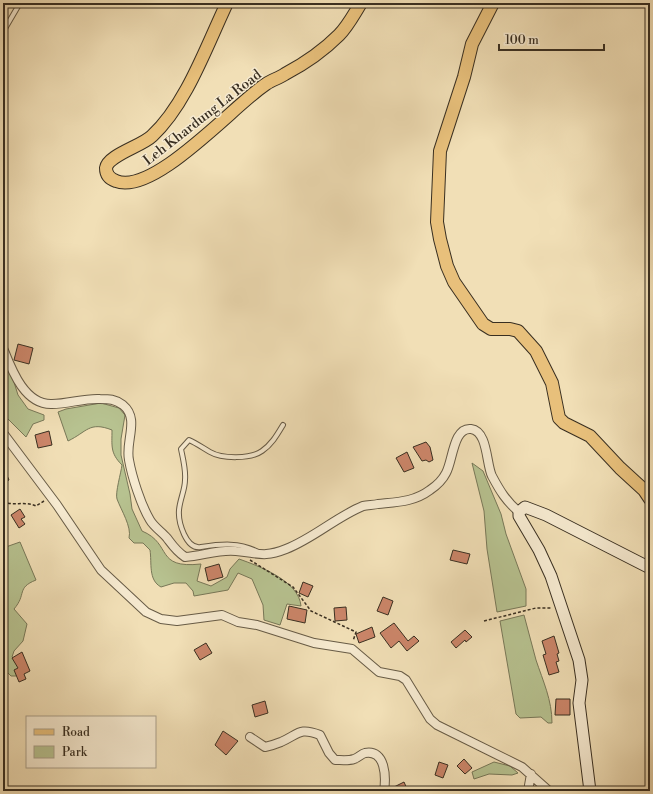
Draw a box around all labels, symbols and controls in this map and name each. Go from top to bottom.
scale bar [499,26,604,52]
text: 100 m [505,33,539,48]
street label: Leh Khardung La Road [140,66,265,170]
legend [26,716,156,768]
text: Road [62,725,90,740]
text: Park [62,745,88,760]

